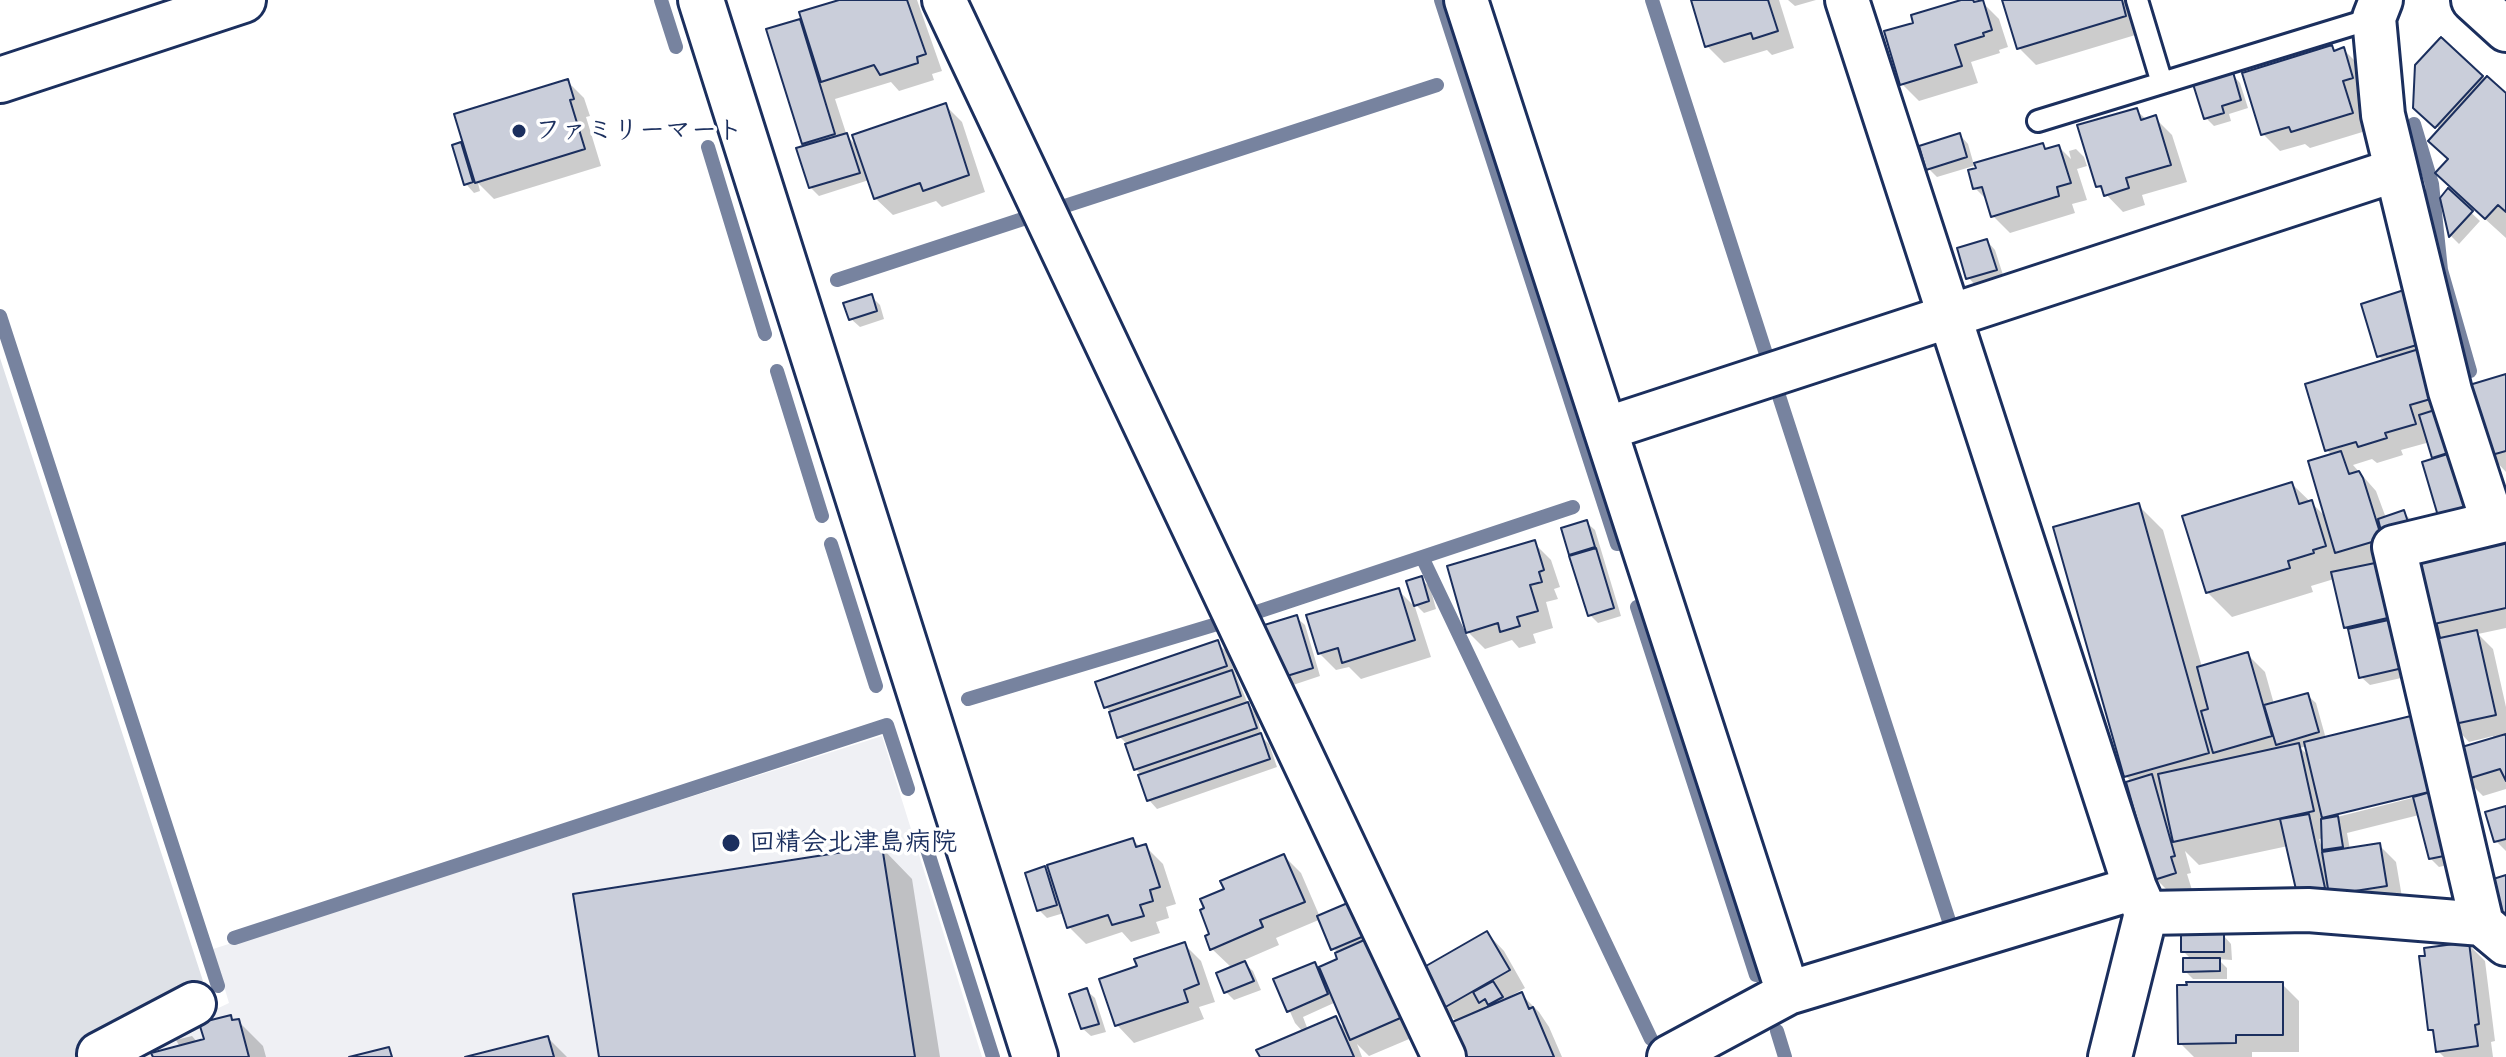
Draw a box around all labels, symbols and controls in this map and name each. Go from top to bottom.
place label: ファミリーマート [535,115,743,147]
marker: ファミリーマート [510,122,528,140]
place label: 回精会北津島病院 [749,827,957,859]
marker: 回精会北津島病院 [720,832,742,854]

